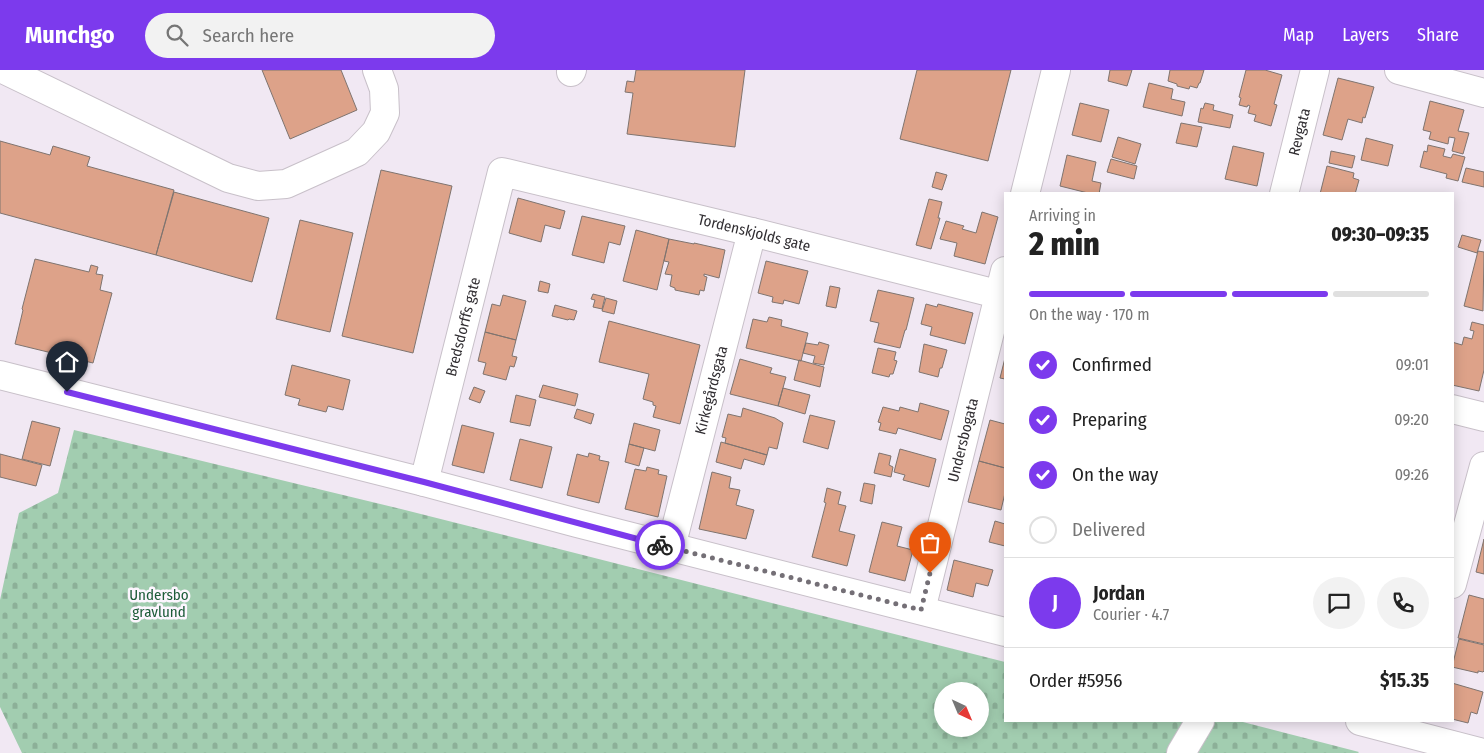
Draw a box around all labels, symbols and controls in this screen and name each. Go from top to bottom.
search box [145,13,495,58]
text: Munchgo [25,21,115,49]
icon: search [163,21,191,49]
text: Search here [203,24,294,47]
text: Map [1283,24,1314,46]
text: Layers [1342,24,1389,46]
text: Share [1417,24,1459,46]
street label: Revgata [1285,106,1314,158]
text: Arriving in [1029,206,1096,225]
street label: Tordenskjolds gate [696,210,812,255]
text: 09:30–09:35 [1331,223,1429,246]
text: 2 min [1029,225,1100,263]
street label: Bredsdorffs gate [442,275,484,378]
text: On the way · 170 m [1029,305,1149,324]
pin [46,341,88,392]
street label: Kirkegårdsgata [691,344,731,436]
icon: home [53,348,81,376]
icon: check [1029,351,1057,379]
text: Confirmed [1072,353,1152,376]
text: 09:01 [1395,355,1429,374]
street label: Undersbogata [944,396,982,484]
icon: check [1029,406,1057,434]
text: Preparing [1072,408,1147,431]
text: 09:20 [1394,410,1429,429]
icon: check [1029,461,1057,489]
text: On the way [1072,463,1158,486]
text: 09:26 [1395,465,1429,484]
text: Delivered [1072,518,1146,541]
courier [635,520,685,570]
pin [909,522,951,573]
icon: bag [916,529,944,557]
icon: bike [646,531,674,559]
button: chat [1313,577,1365,629]
button: phone [1377,577,1429,629]
text: Jordan [1093,582,1145,605]
park label: Undersbo gravlund [129,586,189,621]
text: J [1052,591,1058,614]
text: Courier · 4.7 [1093,605,1169,624]
text: Order #5956 [1029,669,1122,692]
text: $15.35 [1380,669,1429,692]
north arrow [934,682,989,738]
map controls [934,682,989,737]

